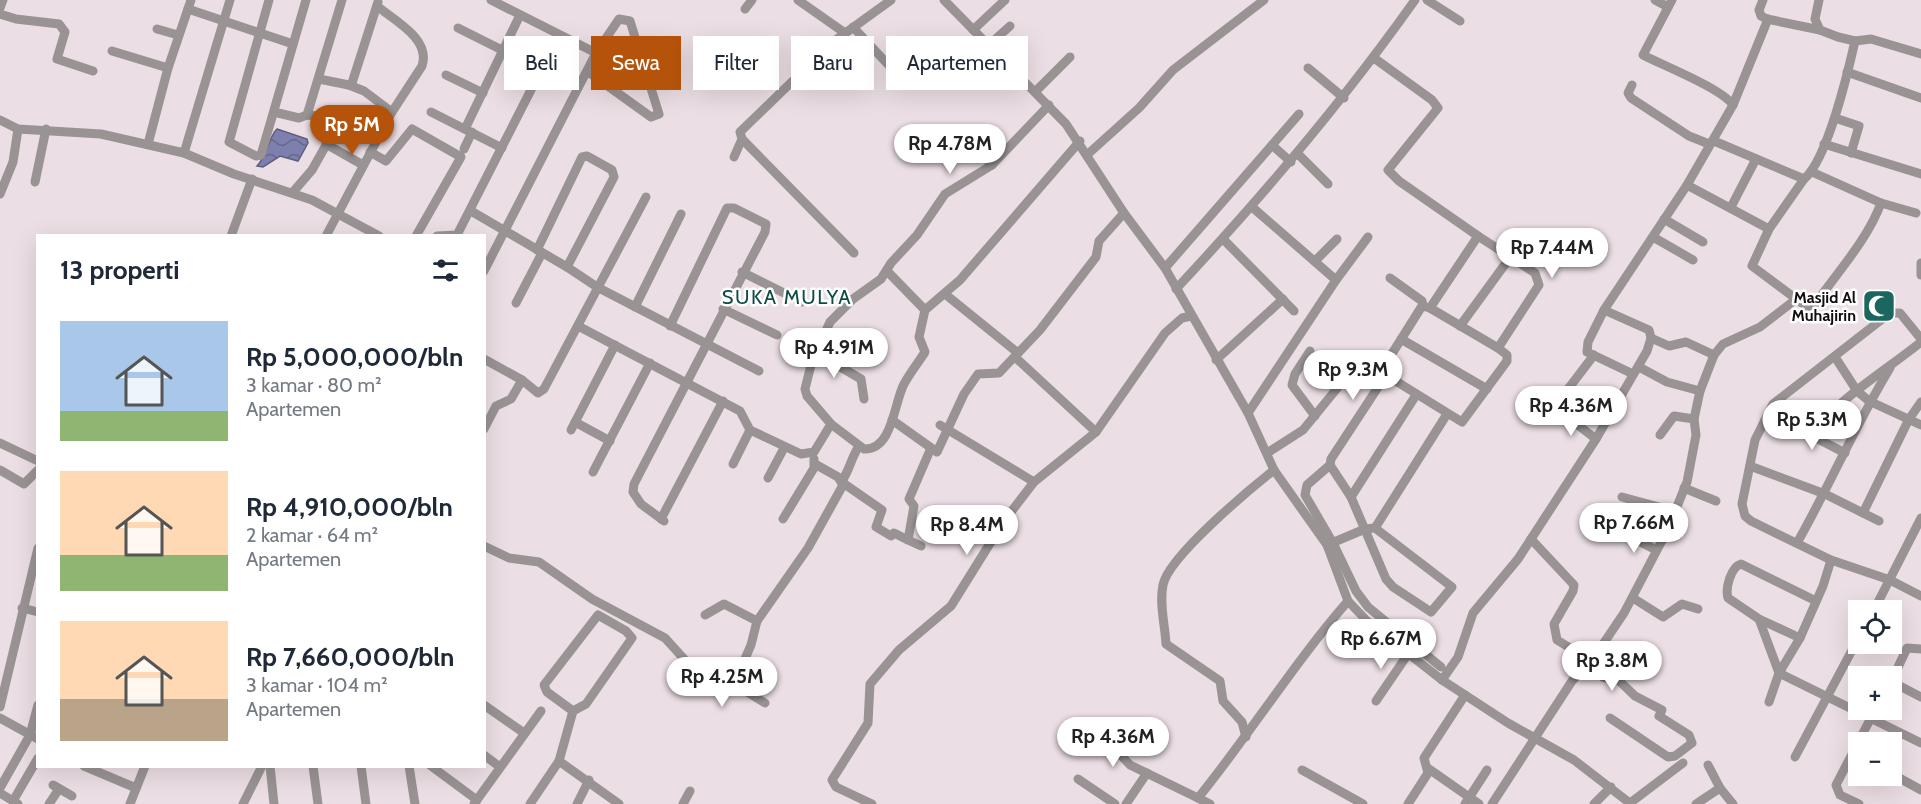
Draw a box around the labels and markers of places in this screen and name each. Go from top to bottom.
pin: Rp 5M [310,105,394,156]
pin: Rp 4.78M [888,124,1012,175]
pin: Rp 7.44M [1490,228,1614,279]
place label: Masjid Al Muhajirin [1792,288,1856,325]
mosque icon: Masjid Al Muhajirin [1861,288,1897,324]
pin: Rp 4.91M [772,328,896,379]
pin: Rp 9.3M [1298,350,1408,401]
pin: Rp 4.36M [1509,386,1633,437]
pin: Rp 5.3M [1757,400,1867,451]
pin: Rp 7.66M [1572,503,1696,554]
pin: Rp 8.4M [912,505,1022,556]
pin: Rp 6.67M [1319,619,1443,670]
pin: Rp 3.8M [1557,641,1667,692]
pin: Rp 4.25M [660,657,784,708]
pin: Rp 4.36M [1051,717,1175,768]

